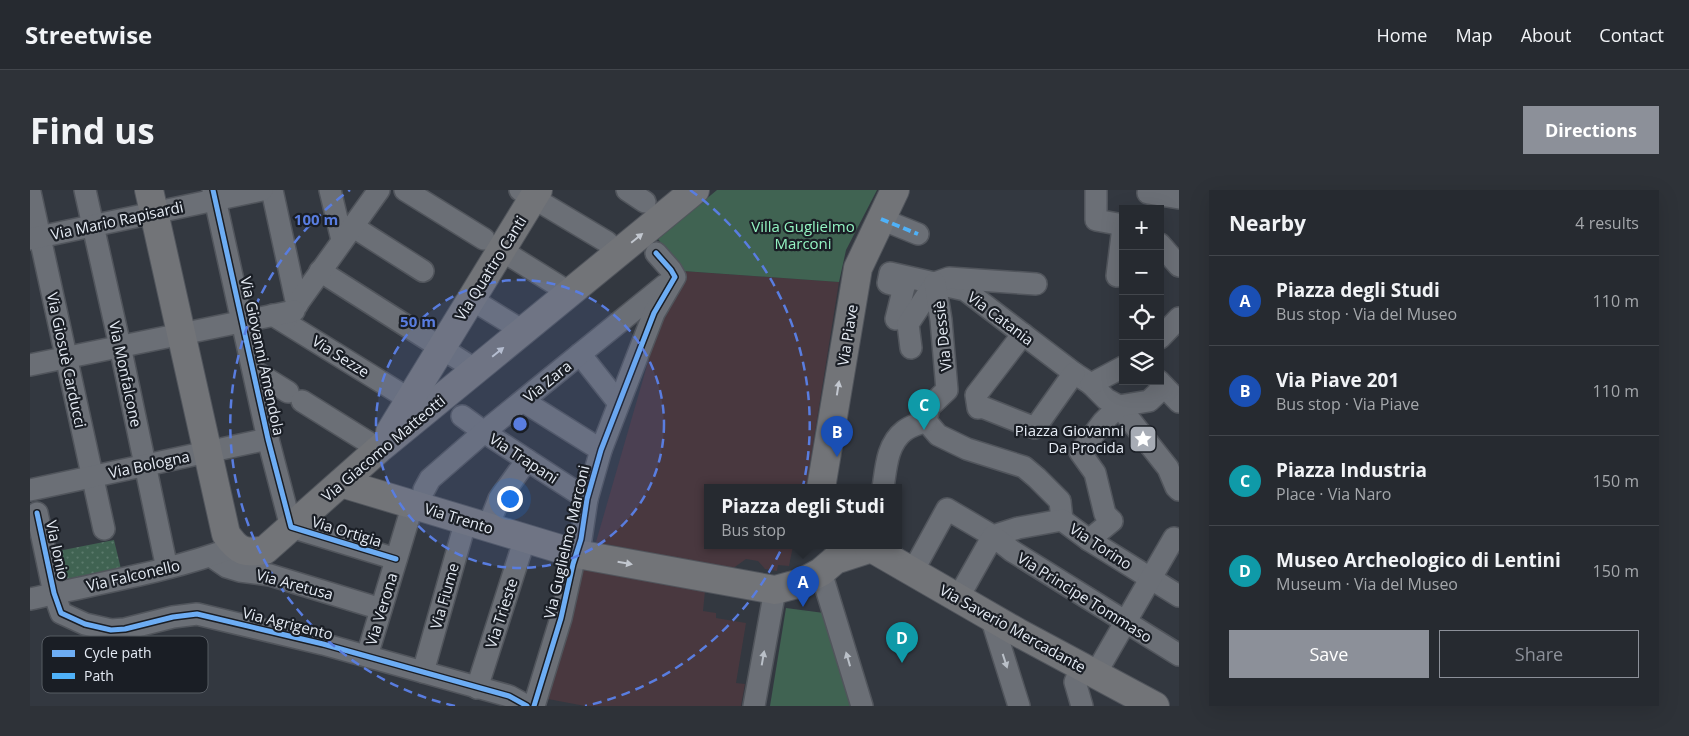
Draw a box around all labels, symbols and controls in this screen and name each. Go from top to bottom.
text: Streetwise [25,18,152,51]
text: Home [1377,23,1427,47]
text: Map [1455,23,1493,47]
text: About [1521,23,1571,47]
text: Contact [1599,23,1664,47]
button: Directions [1523,106,1659,154]
text: Find us [30,107,155,154]
street label: Via Mario Rapisardi [49,196,185,244]
map controls [1119,205,1164,385]
button: + [1119,205,1164,250]
text: 100 m [294,209,338,229]
text: Nearby [1229,209,1306,237]
street label: Via Quattro Canti [450,212,530,324]
text: 4 results [1575,212,1639,234]
park label: Villa Guglielmo Marconi [751,216,855,253]
one-way arrow [630,232,643,243]
button: − [1119,250,1164,295]
street label: Via Giovanni Amendola [236,275,290,437]
text: Piazza degli Studi [1276,277,1440,303]
street label: Via Catania [964,287,1038,349]
text: A [1239,290,1251,312]
text: 110 m [1593,290,1639,312]
street label: Via Giosuè Carducci [43,291,91,429]
button: locate [1119,295,1164,340]
street label: Via Dessiè [928,300,956,372]
street label: Via Piave [832,303,862,367]
text: Bus stop · Via del Museo [1276,303,1457,325]
text: 50 m [400,311,436,331]
street label: Via Monfalcone [105,319,147,429]
street label: Via Sezze [309,331,373,381]
button: layers [1119,340,1164,385]
one-way arrow [491,346,504,357]
street label: Via Zara [519,355,575,407]
text: Via Piave 201 [1276,367,1399,393]
one-way arrow [834,380,842,396]
text: B [1240,380,1250,402]
text: 110 m [1593,380,1639,402]
pin: C [908,389,940,430]
street label: Via Giacomo Matteotti [317,390,449,506]
text: Bus stop · Via Piave [1276,393,1419,415]
centre of rings [511,415,529,433]
pin: B [821,416,853,457]
place label: Piazza Giovanni Da Procida [1015,420,1124,457]
place icon: Piazza Giovanni Da Procida [1128,424,1158,454]
street label: Via Trapani [486,428,562,488]
street label: Via Bologna [107,446,191,482]
text: Piazza Industria [1276,457,1427,483]
street label: Via Guglielmo Marconi [539,463,593,621]
text: C [1240,470,1250,492]
text: 150 m [1593,470,1639,492]
text: Place · Via Naro [1276,483,1391,505]
popup [704,484,902,549]
your location [497,486,523,512]
text: Piazza degli Studi [721,493,885,519]
street label: Via Trento [422,498,496,538]
street label: Via Ortigia [310,511,384,551]
street label: Via Ionio [42,518,74,582]
street label: Via Torino [1066,518,1136,574]
text: Bus stop [721,519,786,541]
street label: Via Principe Tommaso [1014,547,1156,647]
text: Museo Archeologico di Lentini [1276,547,1561,573]
street label: Via Falconello [84,555,182,595]
one-way arrow [618,559,634,567]
text: D [1239,560,1251,582]
text: 150 m [1593,560,1639,582]
street label: Via Fiume [425,561,463,631]
street label: Via Aretusa [254,564,336,604]
pin: A [787,566,819,607]
street label: Via Verona [360,570,402,648]
text: Museum · Via del Museo [1276,573,1458,595]
street label: Via Trieste [480,575,522,651]
street label: Via Saverio Mercadante [936,579,1090,677]
street label: Via Agrigento [241,602,335,644]
pin: D [886,622,918,663]
button: Save [1229,630,1429,678]
button: Share [1439,630,1639,678]
legend [42,636,208,693]
text: Cycle path [84,643,152,662]
one-way arrow [760,650,768,666]
one-way arrow [844,652,852,667]
one-way arrow [1002,654,1009,669]
text: Path [84,666,114,685]

